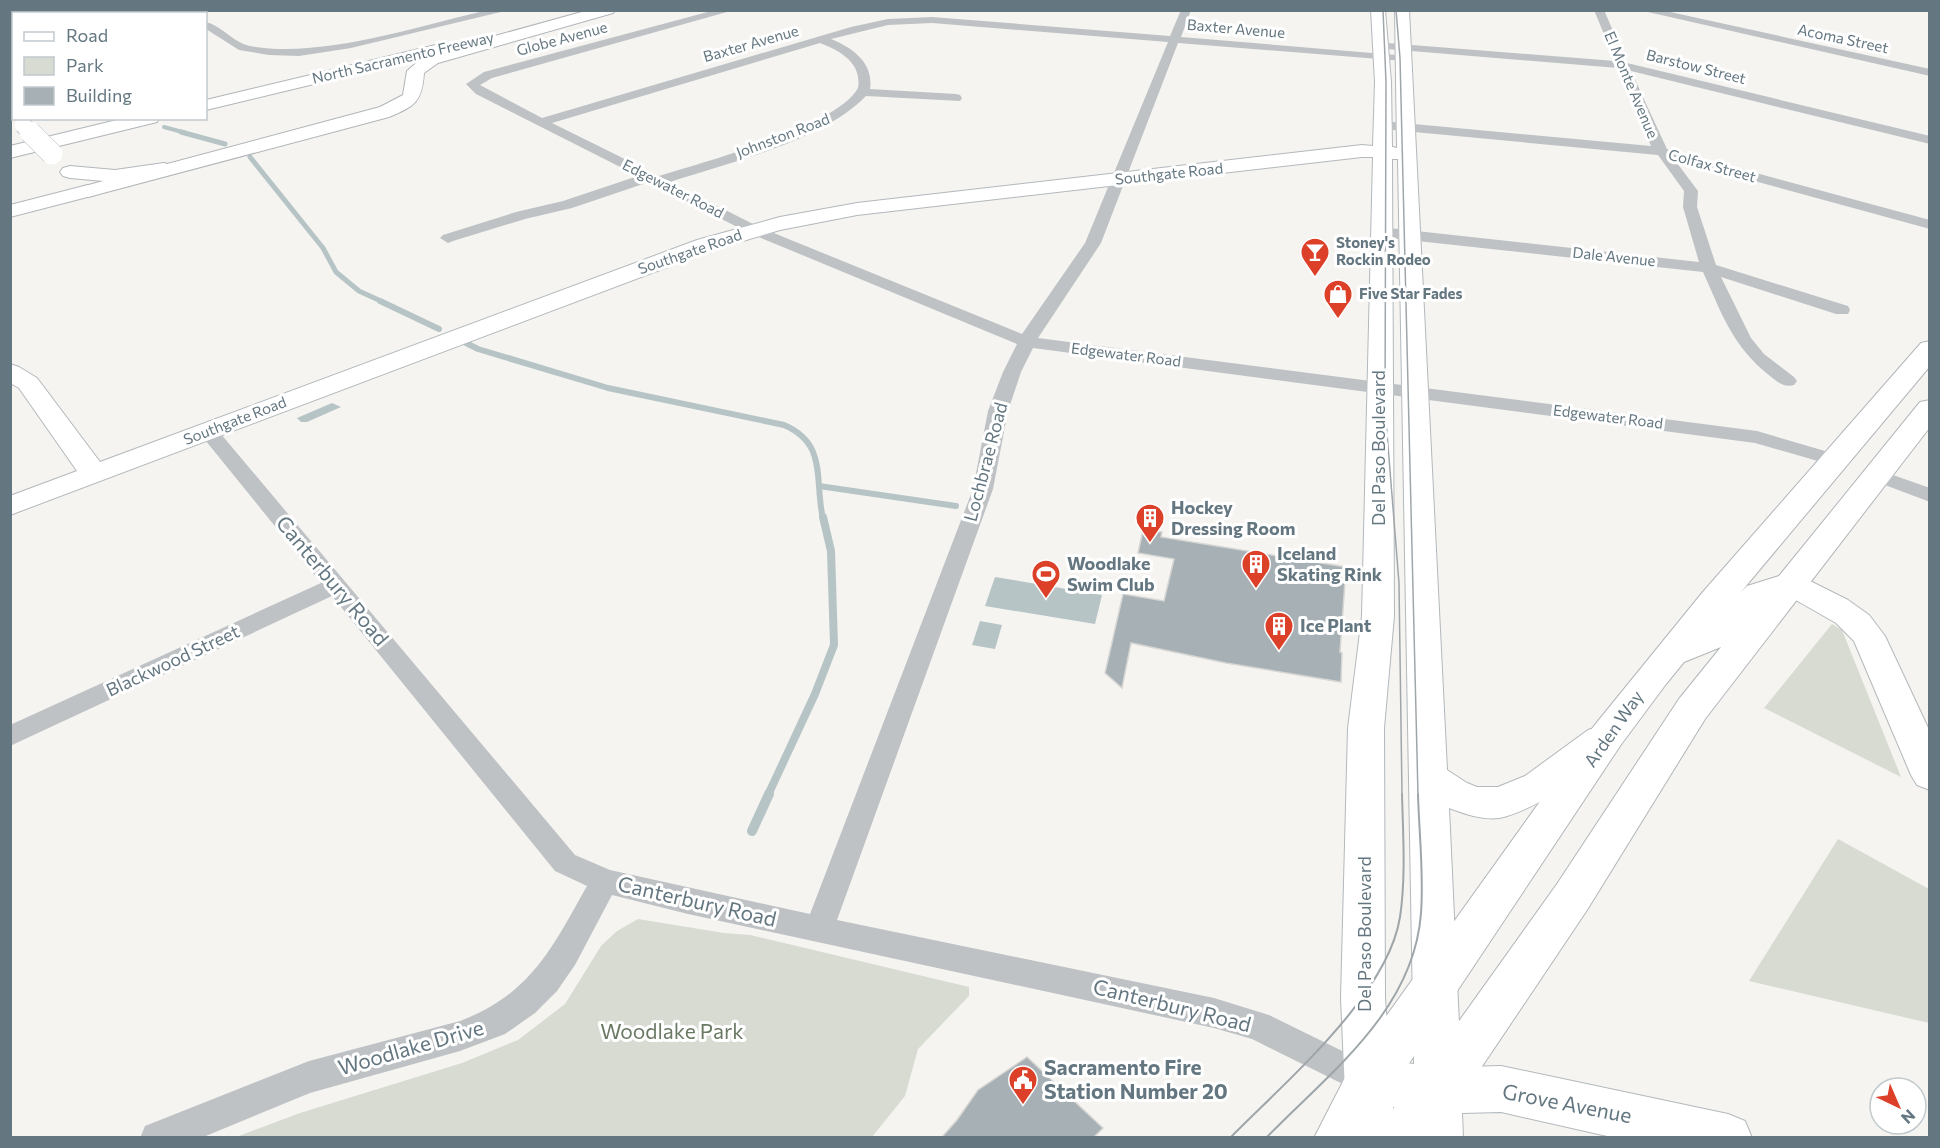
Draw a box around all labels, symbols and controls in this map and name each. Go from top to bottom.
legend [12,12,207,120]
street label: Baxter Avenue [1186,15,1286,41]
street label: Globe Avenue [514,17,609,59]
street label: Acoma Street [1796,20,1890,56]
street label: Baxter Avenue [701,21,801,65]
text: Road [66,24,108,46]
street label: North Sacramento Freeway [310,27,496,87]
street label: El Monte Avenue [1601,28,1663,141]
street label: Barstow Street [1645,45,1748,87]
text: Park [66,54,104,76]
text: Building [66,84,132,106]
street label: Johnston Road [733,109,832,161]
street label: Colfax Street [1667,145,1758,185]
street label: Edgewater Road [620,155,727,221]
street label: Southgate Road [1114,158,1224,188]
street label: Southgate Road [635,225,744,277]
place label: Stoney's Rockin Rodeo [1336,233,1431,268]
bar icon: Stoney's Rockin Rodeo [1299,236,1331,278]
street label: Dale Avenue [1572,243,1657,269]
shop icon: Five Star Fades [1322,278,1354,320]
place label: Five Star Fades [1359,284,1463,302]
street label: Edgewater Road [1070,338,1182,370]
street label: Del Paso Boulevard [1367,370,1389,526]
street label: Southgate Road [181,392,289,448]
street label: Lochbrae Road [959,400,1011,524]
street label: Edgewater Road [1552,400,1664,432]
place label: Hockey Dressing Room [1171,496,1295,539]
building icon: Hockey Dressing Room [1134,502,1166,544]
street label: Canterbury Road [272,510,395,650]
place label: Iceland Skating Rink [1277,542,1383,585]
building icon: Iceland Skating Rink [1240,548,1272,590]
place label: Woodlake Swim Club [1067,552,1155,595]
sports icon: Woodlake Swim Club [1030,558,1062,600]
building icon: Ice Plant [1263,610,1295,652]
place label: Ice Plant [1300,614,1372,636]
street label: Blackwood Street [102,620,243,701]
street label: Arden Way [1579,686,1648,771]
street label: Del Paso Boulevard [1353,856,1375,1012]
street label: Canterbury Road [616,870,779,931]
street label: Canterbury Road [1091,973,1254,1036]
street label: Woodlake Drive [335,1014,486,1079]
park label: Woodlake Park [600,1018,744,1043]
place label: Sacramento Fire Station Number 20 [1044,1054,1228,1103]
public building icon: Sacramento Fire Station Number 20 [1007,1064,1039,1106]
north arrow [1868,1076,1928,1136]
street label: Grove Avenue [1501,1078,1634,1127]
text: N [1898,1106,1920,1128]

